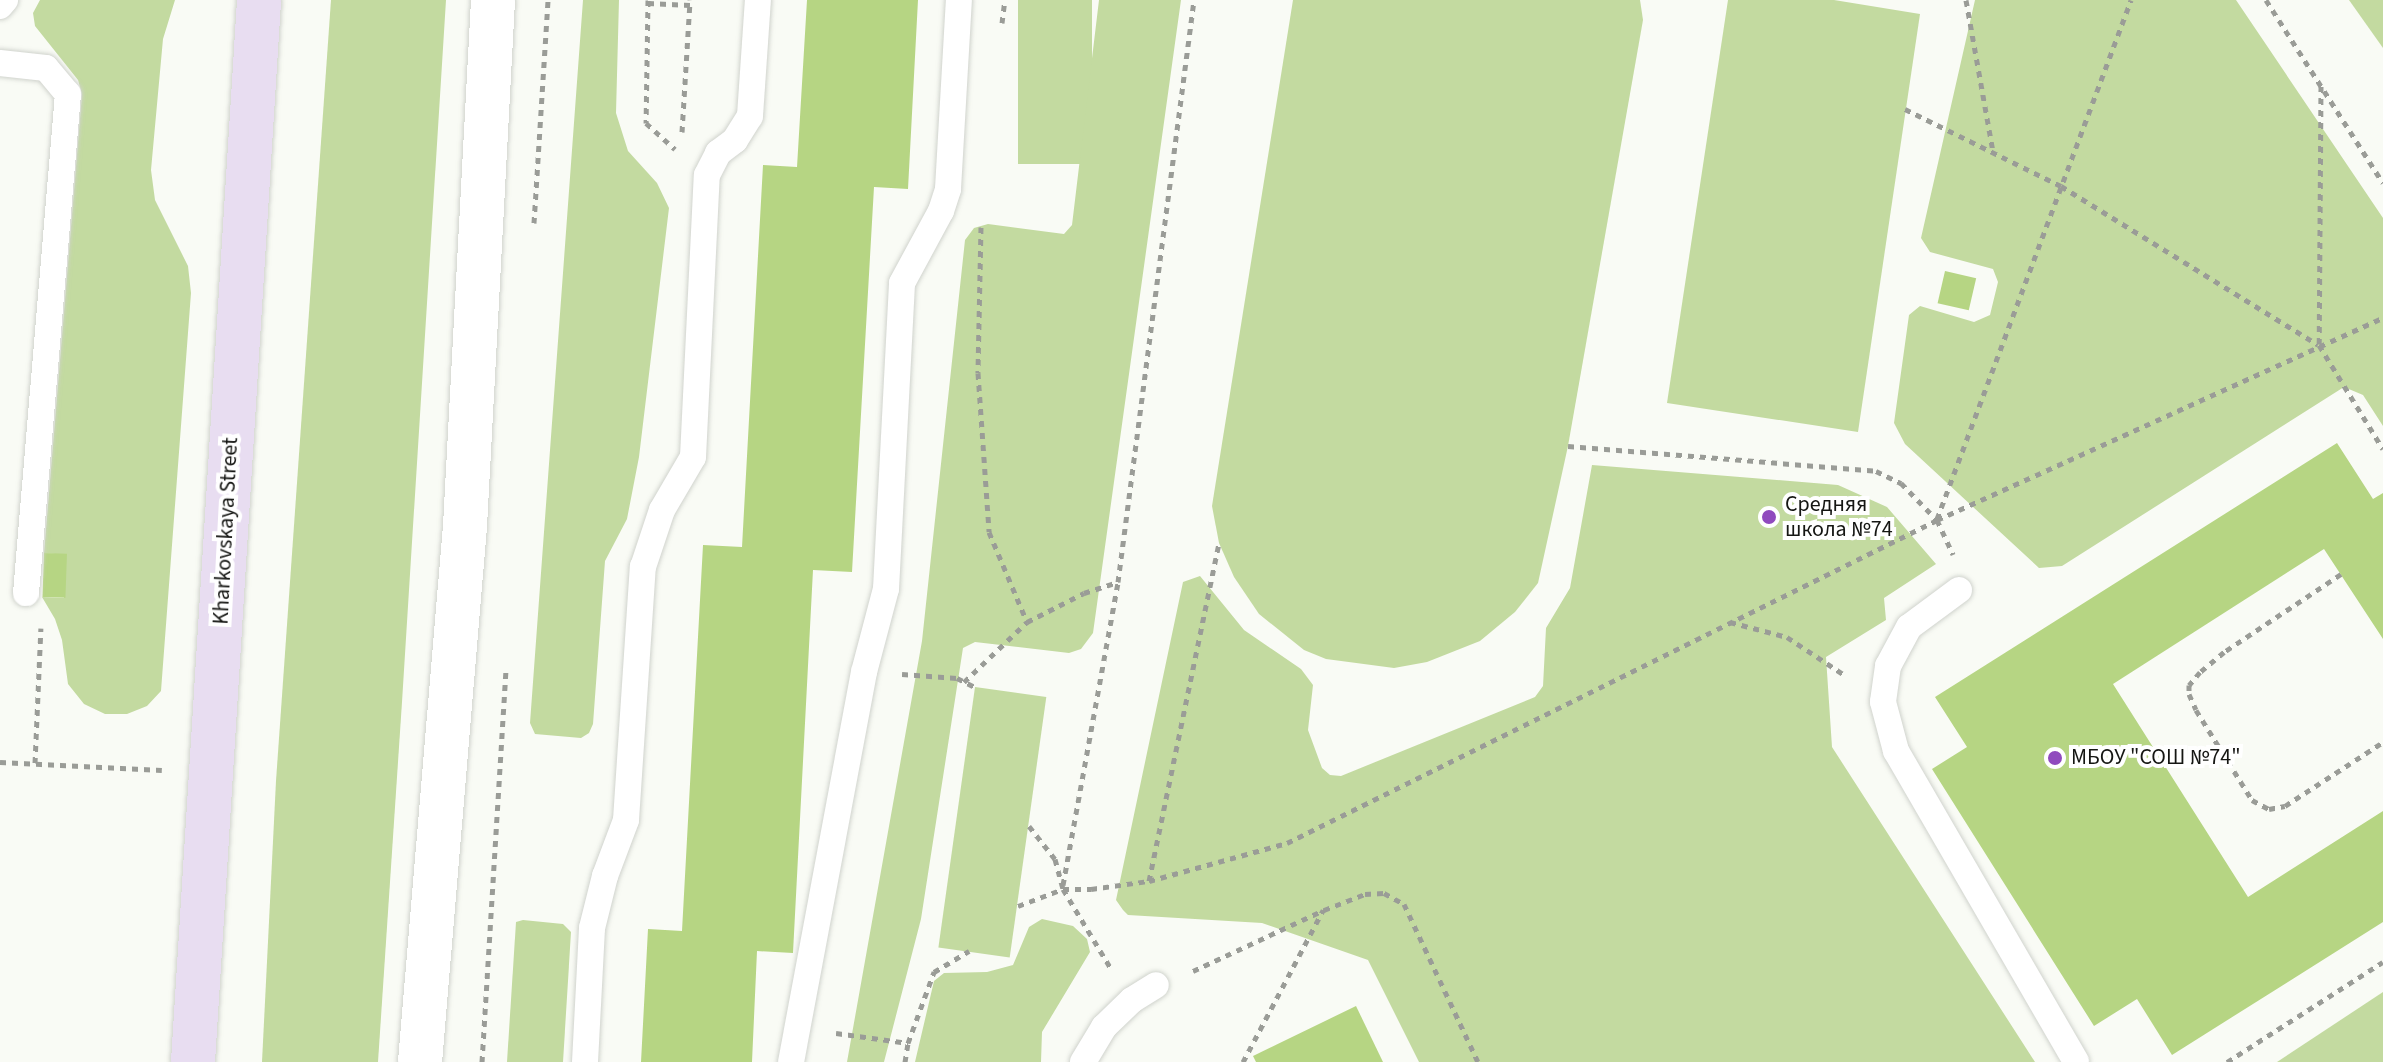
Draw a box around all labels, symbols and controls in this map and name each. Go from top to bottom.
street label: Kharkovskaya Street [208,437,244,625]
place label: Средняя школа №74 [1785,491,1893,542]
marker: Средняя школа №74 [1760,508,1778,526]
place label: МБОУ "СОШ №74" [2071,745,2241,771]
marker: МБОУ "СОШ №74" [2046,749,2064,767]

